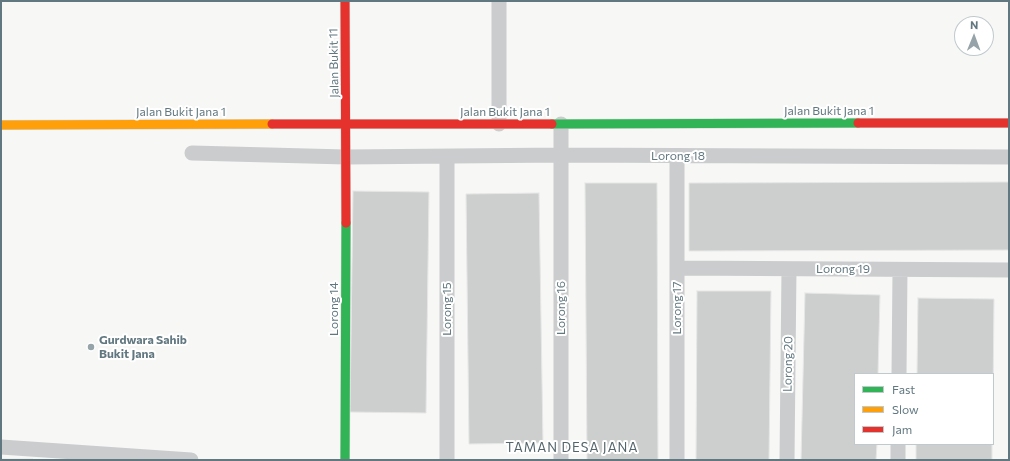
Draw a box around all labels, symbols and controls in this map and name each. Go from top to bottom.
north arrow [954,16,994,56]
text: N [970,18,978,31]
street label: Jalan Bukit 11 [326,28,342,98]
street label: Jalan Bukit Jana 1 [784,104,874,118]
street label: Jalan Bukit Jana 1 [136,105,226,119]
street label: Jalan Bukit Jana 1 [460,105,550,119]
street label: Lorong 18 [651,149,705,163]
street label: Lorong 19 [816,262,870,276]
street label: Lorong 16 [554,281,568,335]
street label: Lorong 14 [327,282,341,336]
street label: Lorong 15 [440,282,454,336]
street label: Lorong 17 [670,282,684,334]
place label: Gurdwara Sahib Bukit Jana [99,333,187,361]
street label: Lorong 20 [780,336,796,392]
marker: Gurdwara Sahib Bukit Jana [86,342,96,352]
legend [854,373,994,445]
text: Fast [892,382,915,396]
text: Slow [892,402,919,416]
text: Jam [892,422,912,436]
district label: TAMAN DESA JANA [506,440,638,456]

